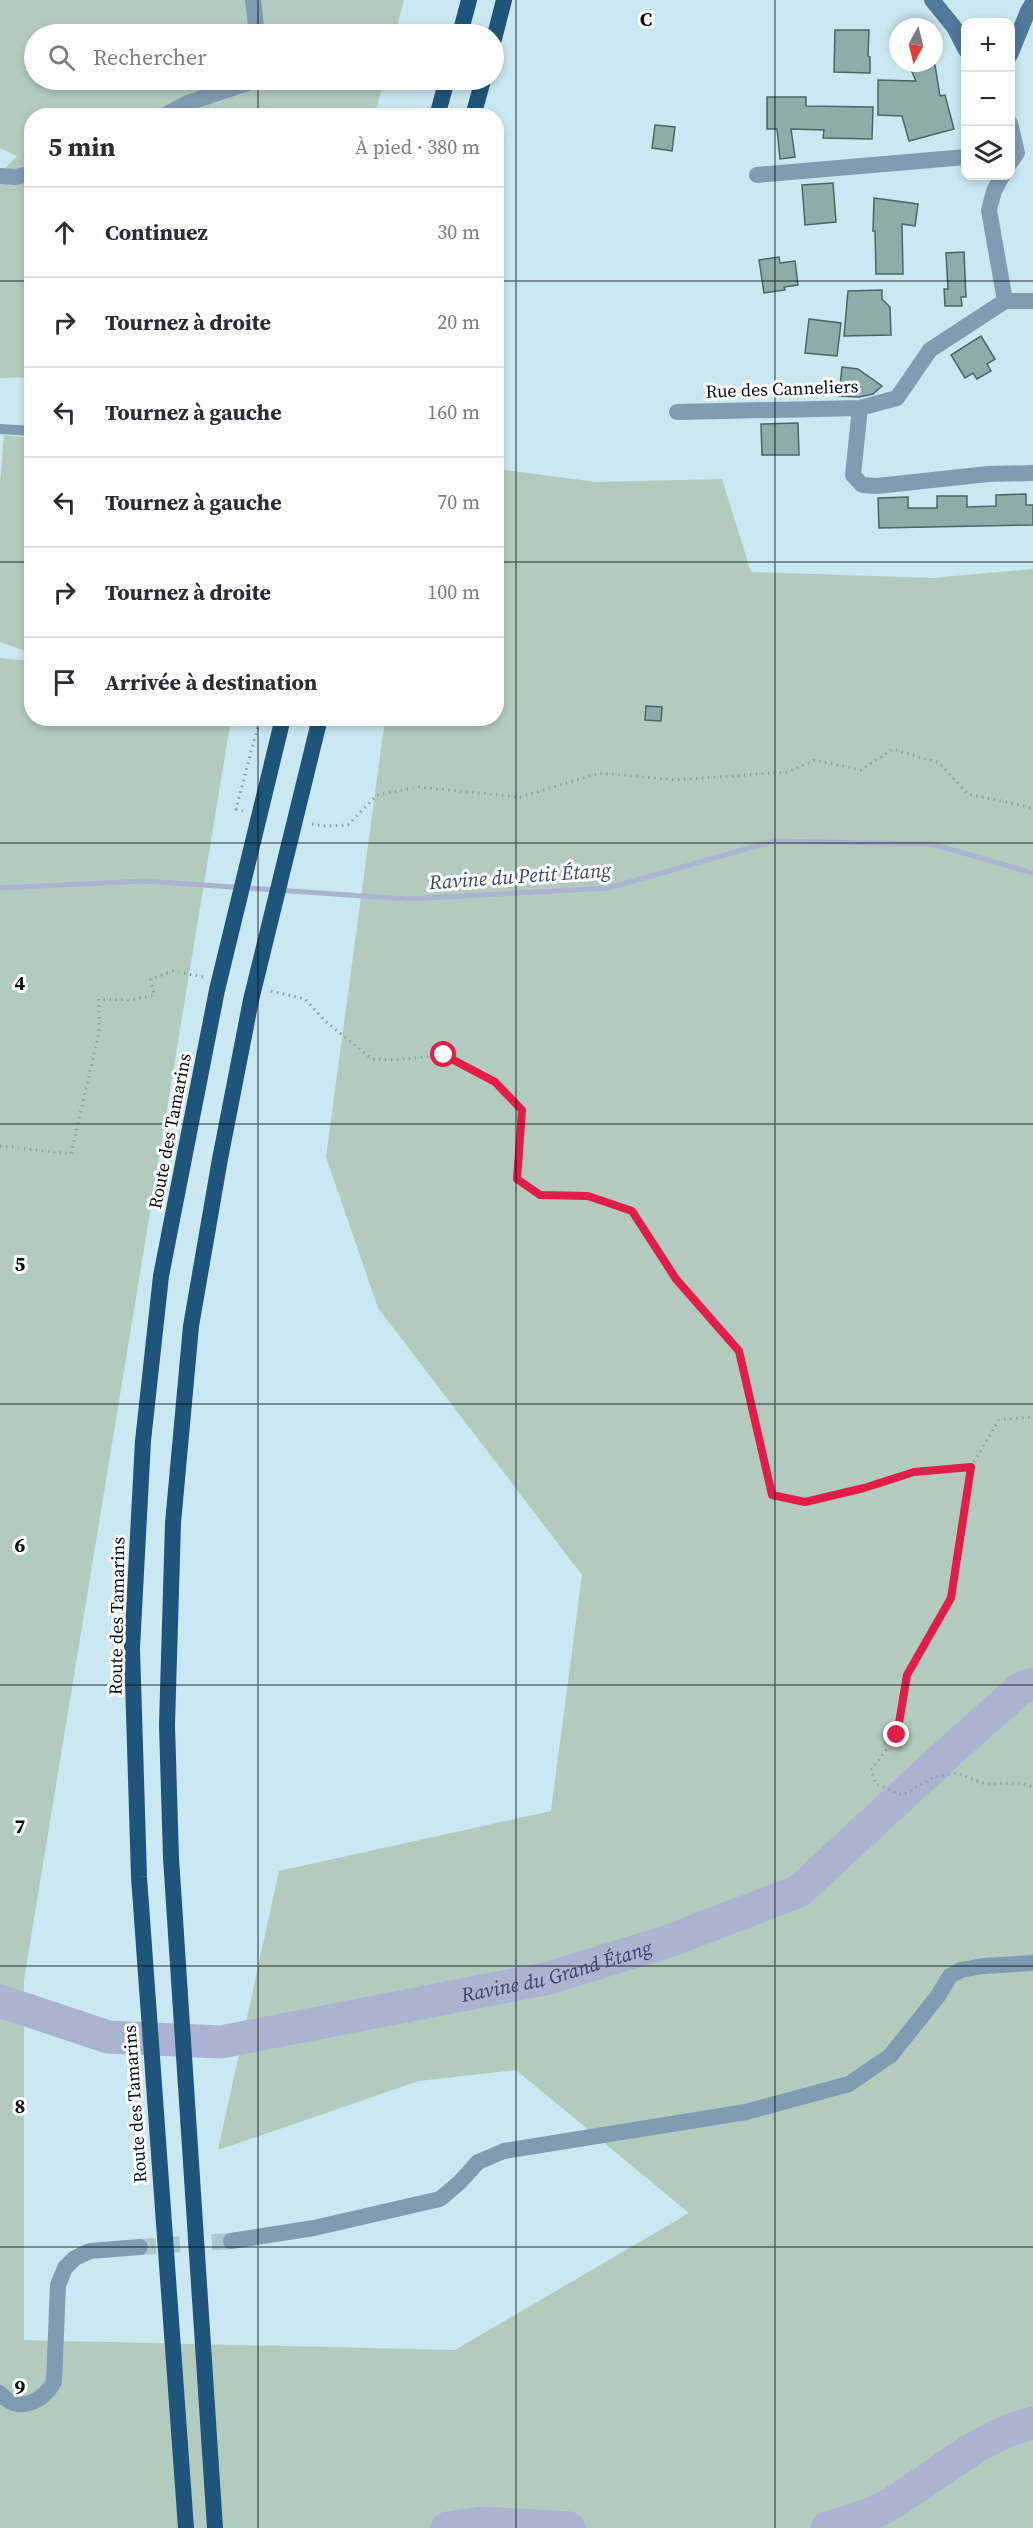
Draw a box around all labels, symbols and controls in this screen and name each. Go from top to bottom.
text: C [640,5,652,33]
north arrow [889,18,943,72]
map controls [961,18,1015,180]
button: + [961,18,1015,72]
search box [24,24,504,90]
icon: search [45,41,78,74]
text: Rechercher [93,42,207,72]
button: − [961,72,1015,126]
button: layers [961,126,1015,180]
text: 5 min [48,129,115,165]
text: À pied · 380 m [355,133,480,161]
icon: ahead [48,216,81,249]
text: Continuez [105,217,208,247]
text: 30 m [437,218,480,246]
icon: right [48,306,81,339]
text: Tournez à droite [105,307,271,337]
text: 20 m [437,308,480,336]
street label: Rue des Canneliers [705,373,859,404]
icon: left [48,396,81,429]
text: Tournez à gauche [105,397,282,427]
text: 160 m [427,398,480,426]
icon: left [48,486,81,519]
text: Tournez à gauche [105,487,282,517]
text: 70 m [437,488,480,516]
icon: right [48,576,81,609]
text: Tournez à droite [105,577,271,607]
text: 100 m [427,578,480,606]
icon: arrive [48,666,81,699]
text: Arrivée à destination [105,667,317,697]
water label: Ravine du Petit Étang [427,856,613,896]
text: 4 [15,969,26,997]
route start [430,1041,456,1067]
street label: Route des Tamarins [142,1051,197,1211]
text: 5 [15,1250,26,1278]
text: 6 [15,1531,26,1559]
street label: Route des Tamarins [103,1537,130,1695]
route end [883,1721,909,1747]
text: 7 [15,1812,26,1840]
water label: Ravine du Grand Étang [458,1933,656,2009]
street label: Route des Tamarins [117,2024,152,2184]
text: 8 [15,2092,25,2120]
text: 9 [15,2373,26,2401]

